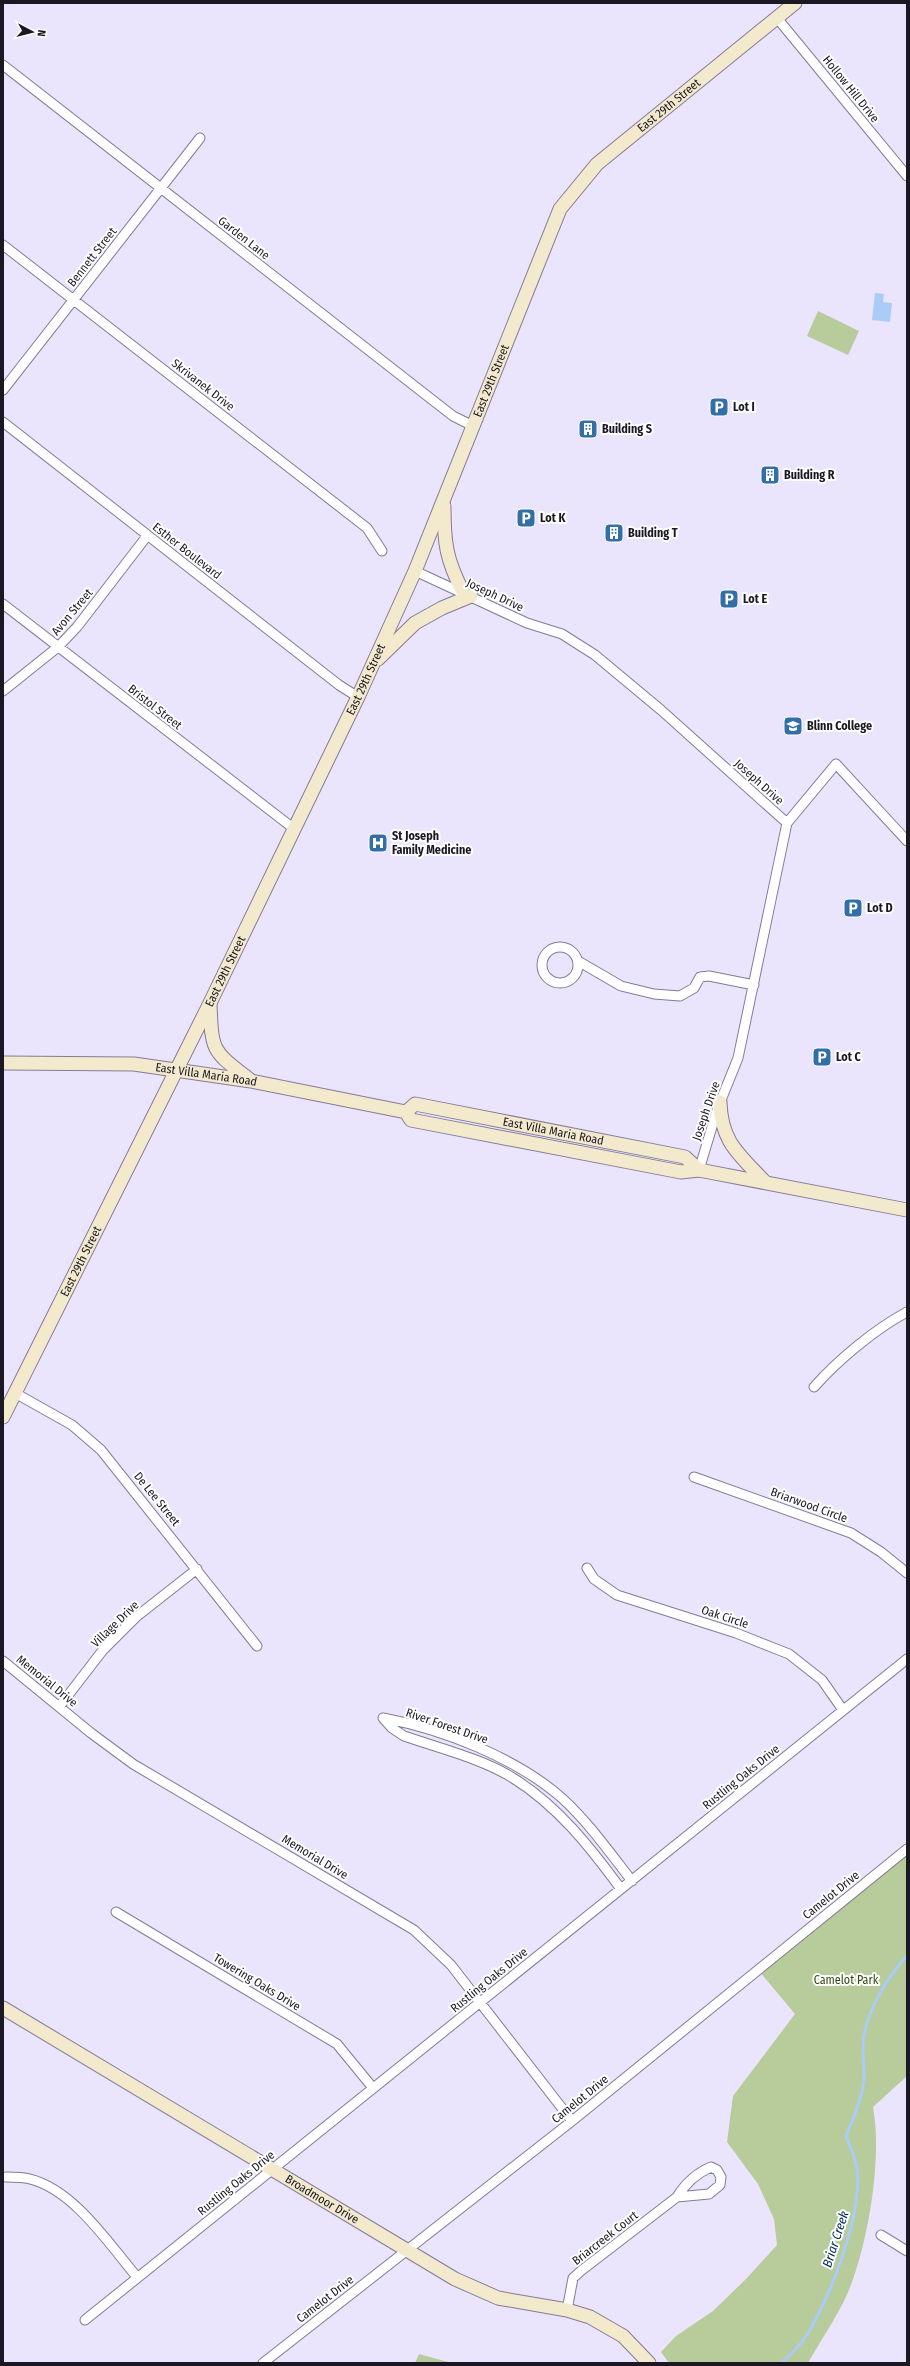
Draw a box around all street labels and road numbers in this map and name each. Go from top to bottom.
street label: Hollow Hill Drive [820,53,882,125]
street label: East 29th Street [635,76,703,135]
street label: Garden Lane [215,214,273,262]
street label: Bennett Street [65,225,119,289]
street label: East 29th Street [470,342,512,419]
street label: Skrivanek Drive [169,356,237,414]
street label: Esther Boulevard [150,520,224,582]
street label: Joseph Drive [464,576,526,614]
street label: Avon Street [48,586,96,638]
street label: East 29th Street [343,642,388,717]
street label: Bristol Street [125,682,185,732]
street label: Joseph Drive [731,756,787,808]
street label: East 29th Street [202,934,248,1009]
street label: East Villa Maria Road [154,1060,258,1089]
street label: Joseph Drive [689,1080,723,1142]
street label: East Villa Maria Road [502,1114,605,1148]
street label: East 29th Street [57,1224,104,1299]
street label: De Lee Street [131,1469,183,1529]
street label: Briarwood Circle [769,1485,849,1525]
street label: Village Drive [88,1598,142,1650]
street label: Oak Circle [700,1603,750,1631]
street label: Memorial Drive [14,1652,80,1710]
street label: River Forest Drive [404,1705,490,1747]
street label: Rustling Oaks Drive [700,1742,782,1812]
street label: Memorial Drive [280,1832,351,1882]
street label: Camelot Drive [800,1868,862,1922]
street label: Rustling Oaks Drive [448,1945,530,2015]
street label: Towering Oaks Drive [211,1950,303,2014]
street label: Camelot Drive [549,2072,611,2126]
street label: Rustling Oaks Drive [195,2148,277,2218]
street label: Broadmoor Drive [283,2172,361,2227]
street label: Briarcreek Court [569,2208,641,2268]
street label: Camelot Drive [294,2272,356,2326]

